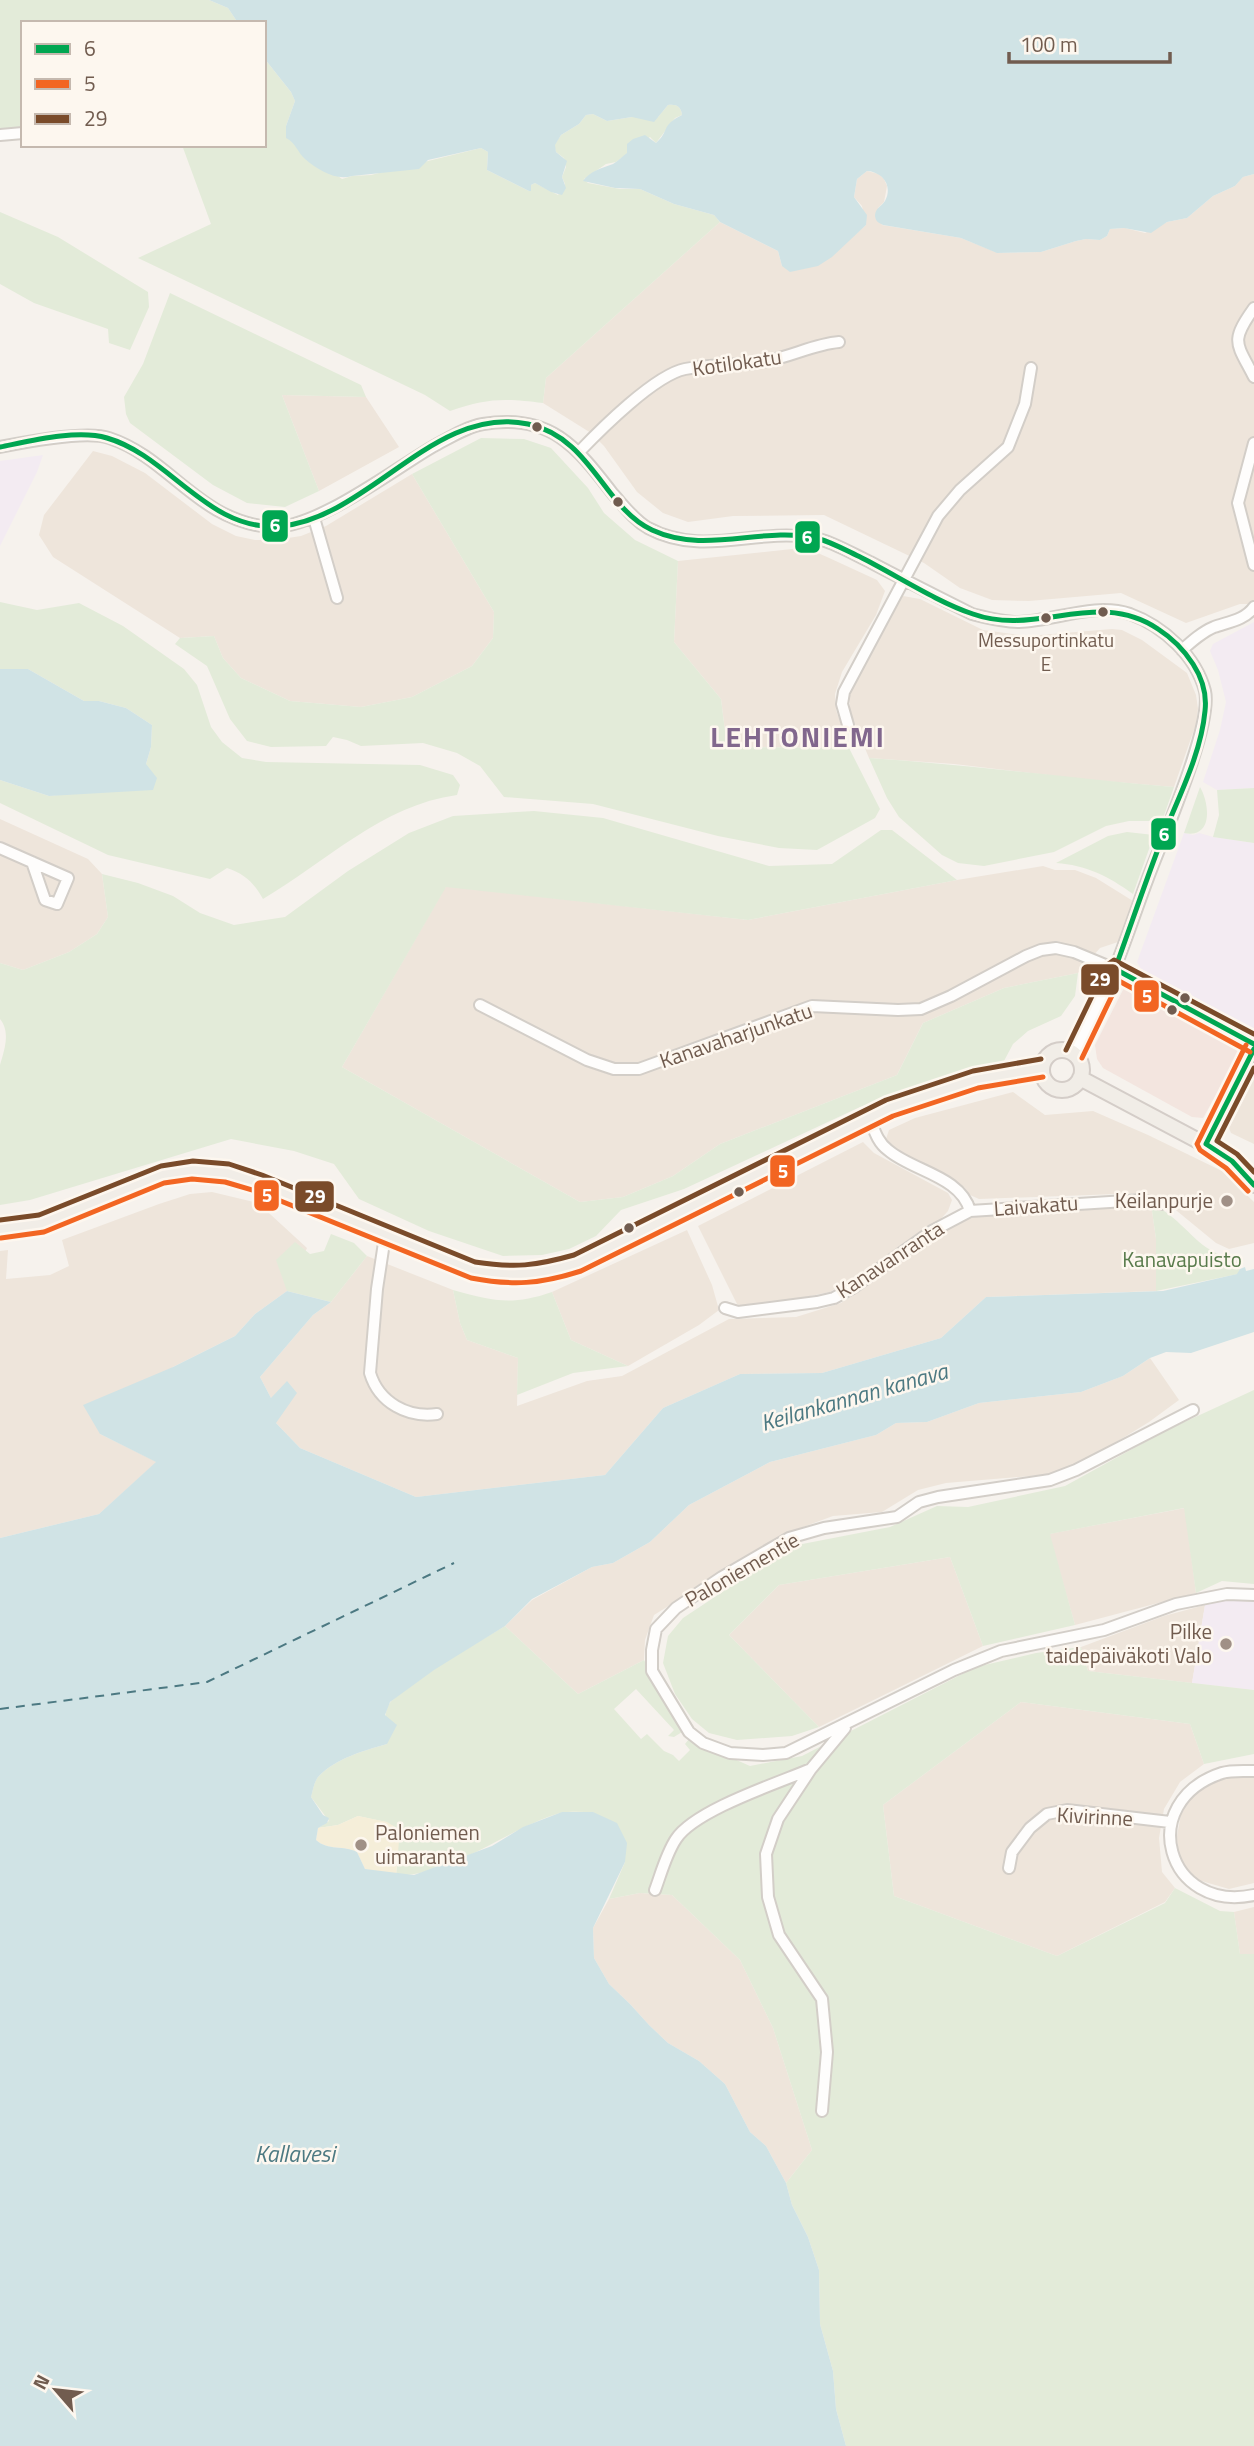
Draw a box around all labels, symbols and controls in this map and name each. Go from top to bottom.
legend [21,21,266,147]
scale bar [1009,21,1170,65]
text: 100 m [1020,28,1077,60]
text: 6 [84,32,96,64]
text: 5 [84,67,96,99]
text: 29 [84,102,108,134]
street label: Kotilokatu [690,340,783,384]
unlabelled marker [530,420,544,434]
unlabelled marker [611,495,625,509]
line badge: 6 [261,509,289,543]
text: 6 [270,510,281,539]
line badge: 6 [794,520,821,554]
text: 6 [802,522,813,551]
unlabelled marker [1096,605,1110,619]
marker: Messuportinkatu E [1039,611,1053,625]
place label: Messuportinkatu E [978,625,1114,678]
district label: LEHTONIEMI [710,715,886,758]
line badge: 6 [1150,817,1177,851]
text: 6 [1159,819,1170,848]
line badge: 29 [1080,963,1120,996]
text: 29 [1089,964,1111,993]
line badge: 5 [1133,979,1160,1013]
text: 5 [1142,981,1152,1010]
unlabelled marker [1178,991,1192,1005]
street label: Kanavaharjunkatu [655,994,816,1076]
unlabelled marker [1165,1003,1179,1017]
line badge: 5 [769,1154,796,1188]
text: 5 [778,1156,788,1185]
line badge: 5 [253,1179,280,1212]
text: 5 [262,1180,272,1209]
line badge: 29 [294,1180,335,1213]
text: 29 [304,1181,326,1210]
place label: Keilanpurje [1115,1184,1213,1216]
unlabelled marker [732,1185,746,1199]
street label: Laivakatu [993,1186,1079,1224]
marker: Keilanpurje [1219,1193,1235,1209]
street label: Kanavanranta [829,1212,950,1306]
unlabelled marker [622,1221,636,1235]
park label: Kanavapuisto [1122,1243,1242,1275]
water label: Keilankannan kanava [756,1353,953,1440]
street label: Paloniementie [678,1523,805,1615]
place label: Pilke taidepäiväkoti Valo [1046,1615,1212,1671]
marker: Pilke taidepäiväkoti Valo [1218,1636,1234,1652]
street label: Kivirinne [1056,1798,1134,1834]
place label: Paloniemen uimaranta [375,1816,480,1872]
marker: Paloniemen uimaranta [353,1837,369,1853]
water label: Kallavesi [255,2136,337,2171]
north arrow [21,2355,91,2425]
text: N [25,2369,56,2394]

